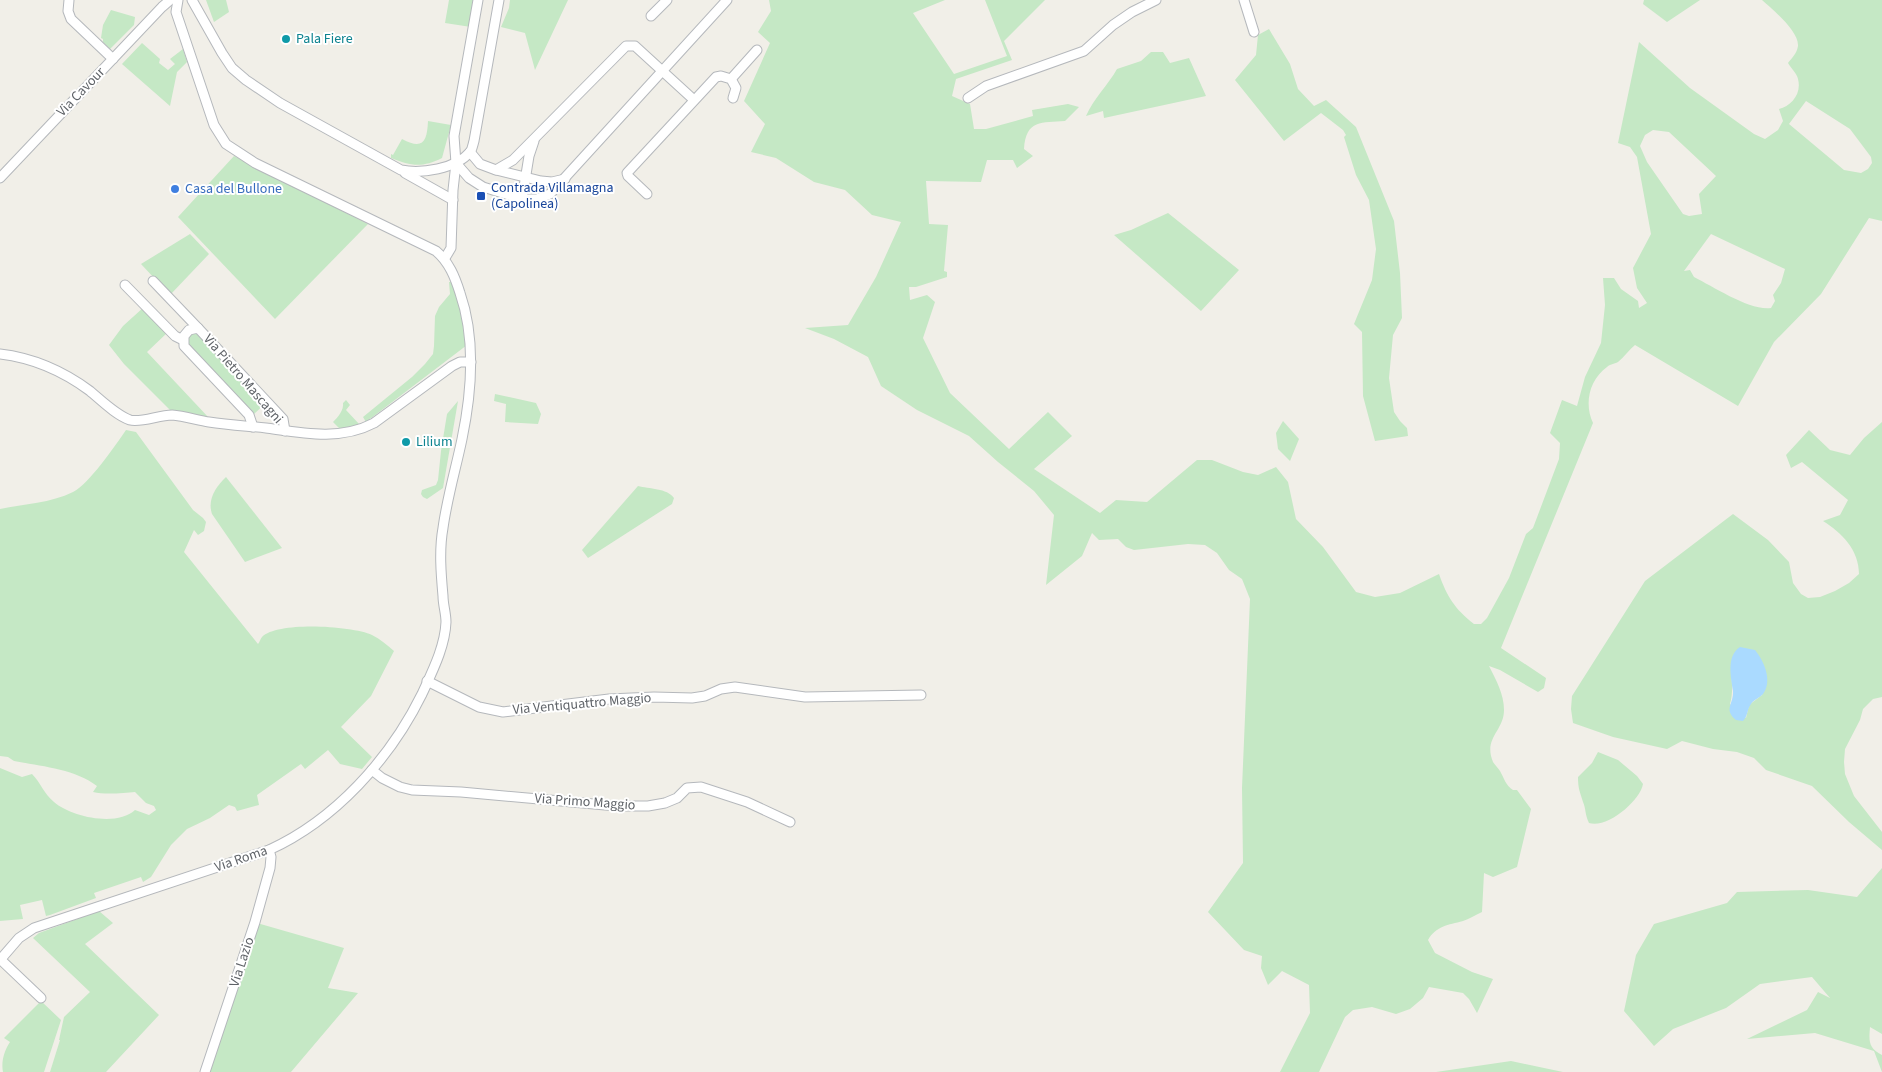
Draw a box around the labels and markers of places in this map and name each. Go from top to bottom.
place label: Pala Fiere [296,29,353,49]
marker: Pala Fiere [280,33,292,45]
place label: Contrada Villamagna (Capolinea) [491,178,613,214]
place label: Casa del Bullone [185,179,282,199]
marker: Casa del Bullone [169,183,181,195]
marker: Contrada Villamagna (Capolinea) [475,190,487,202]
place label: Lilium [416,432,452,452]
marker: Lilium [400,436,412,448]

